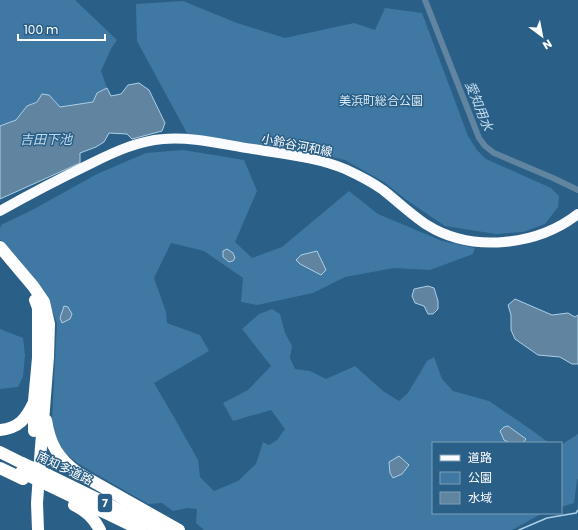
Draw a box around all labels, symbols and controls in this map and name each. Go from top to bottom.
scale bar [18,16,105,42]
north arrow [522,16,562,56]
text: 100 m [24,21,58,38]
text: N [540,36,555,53]
water label: 愛知用水 [460,78,498,136]
park label: 美浜町総合公園 [339,92,423,109]
water label: 吉田下池 [20,130,74,149]
street label: 小鈴谷河和線 [260,130,334,160]
legend [432,442,562,514]
street label: 南知多道路 [34,447,96,489]
text: 道路 [468,449,492,466]
text: 公園 [468,469,492,486]
text: 水域 [468,489,492,506]
road number: 7 [98,494,112,512]

